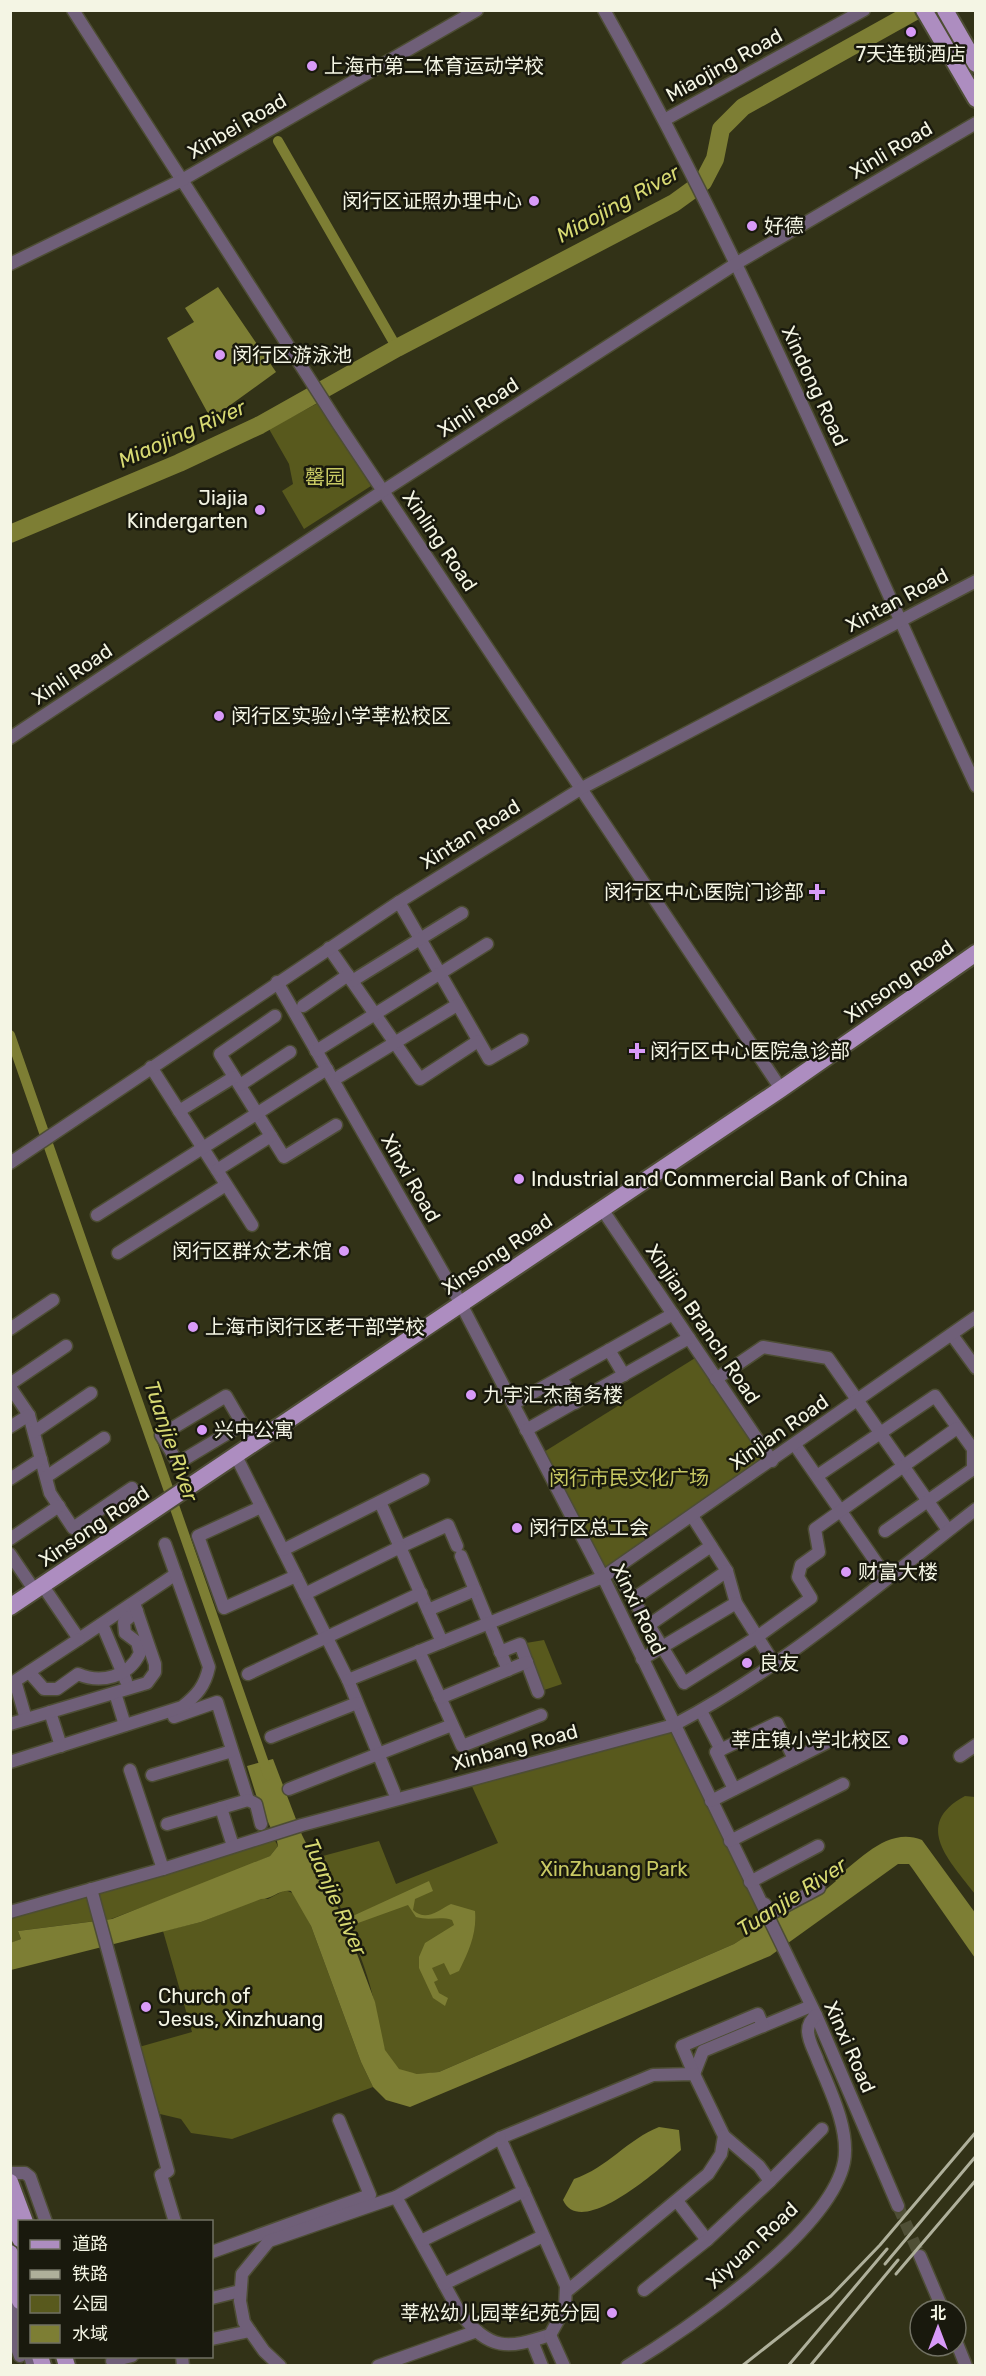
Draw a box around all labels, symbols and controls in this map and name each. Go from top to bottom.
street label: Miaojing Road [662,23,786,107]
marker: 7天连锁酒店 [904,25,918,39]
place label: 7天连锁酒店 [856,42,966,66]
place label: 上海市第二体育运动学校 [324,54,544,78]
marker: 上海市第二体育运动学校 [305,59,319,73]
street label: Xinbei Road [183,88,291,164]
street label: Xinli Road [846,116,936,184]
water label: Miaojing River [552,159,685,248]
place label: 闵行区证照办理中心 [342,189,522,213]
marker: 闵行区证照办理中心 [527,194,541,208]
place label: 好德 [764,214,804,238]
marker: 好德 [745,219,759,233]
street label: Xindong Road [777,322,853,450]
place label: 闵行区游泳池 [232,343,352,367]
marker: 闵行区游泳池 [213,348,227,362]
street label: Xinli Road [433,372,523,442]
water label: Miaojing River [114,394,250,473]
park label: 罄园 [305,465,345,489]
place label: Jiajia Kindergarten [127,486,248,533]
street label: Xinling Road [398,486,482,596]
marker: Jiajia Kindergarten [253,503,267,517]
street label: Xintan Road [842,563,952,637]
street label: Xinli Road [27,638,117,710]
place label: 闵行区实验小学莘松校区 [231,704,451,728]
marker: 闵行区实验小学莘松校区 [212,709,226,723]
street label: Xintan Road [416,794,524,874]
place label: 闵行区中心医院门诊部 [604,880,804,904]
marker: 闵行区中心医院门诊部 [808,883,826,901]
street label: Xinsong Road [840,935,958,1027]
place label: 闵行区中心医院急诊部 [650,1039,850,1063]
marker: 闵行区中心医院急诊部 [628,1042,646,1060]
street label: Xinxi Road [376,1130,446,1226]
place label: Industrial and Commercial Bank of China [531,1167,908,1191]
marker: Industrial and Commercial Bank of China [512,1172,526,1186]
street label: Xinsong Road [437,1208,557,1300]
place label: 闵行区群众艺术馆 [172,1239,332,1263]
street label: Xinjian Branch Road [641,1240,765,1408]
marker: 闵行区群众艺术馆 [337,1244,351,1258]
place label: 上海市闵行区老干部学校 [205,1315,425,1339]
marker: 上海市闵行区老干部学校 [186,1320,200,1334]
water label: Tuanjie River [139,1377,204,1505]
place label: 九宇汇杰商务楼 [483,1383,623,1407]
marker: 九宇汇杰商务楼 [464,1388,478,1402]
street label: Xinjian Road [725,1389,833,1475]
place label: 兴中公寓 [214,1418,294,1442]
marker: 兴中公寓 [195,1423,209,1437]
park label: 闵行市民文化广场 [549,1466,709,1490]
street label: Xinsong Road [34,1480,154,1572]
place label: 闵行区总工会 [529,1516,649,1540]
marker: 闵行区总工会 [510,1521,524,1535]
street label: Xinxi Road [607,1560,671,1658]
place label: 财富大楼 [858,1560,938,1584]
marker: 财富大楼 [839,1565,853,1579]
place label: 良友 [759,1651,799,1675]
marker: 良友 [740,1656,754,1670]
street label: Xinbang Road [450,1719,580,1775]
place label: 莘庄镇小学北校区 [731,1728,891,1752]
marker: 莘庄镇小学北校区 [896,1733,910,1747]
water label: Tuanjie River [298,1834,373,1960]
water label: Tuanjie River [732,1851,852,1941]
park label: XinZhuang Park [540,1857,688,1881]
place label: Church of Jesus, Xinzhuang [158,1984,323,2031]
street label: Xinxi Road [819,1998,881,2096]
marker: Church of Jesus, Xinzhuang [139,2000,153,2014]
street label: Xiyuan Road [701,2197,803,2293]
legend [18,2220,213,2358]
text: 道路 [72,2233,108,2255]
text: 铁路 [72,2263,108,2285]
text: 公园 [72,2293,108,2315]
north arrow [908,2298,968,2358]
place label: 莘松幼儿园莘纪苑分园 [400,2301,600,2325]
text: 北 [930,2304,946,2323]
marker: 莘松幼儿园莘纪苑分园 [605,2306,619,2320]
text: 水域 [72,2323,108,2345]

